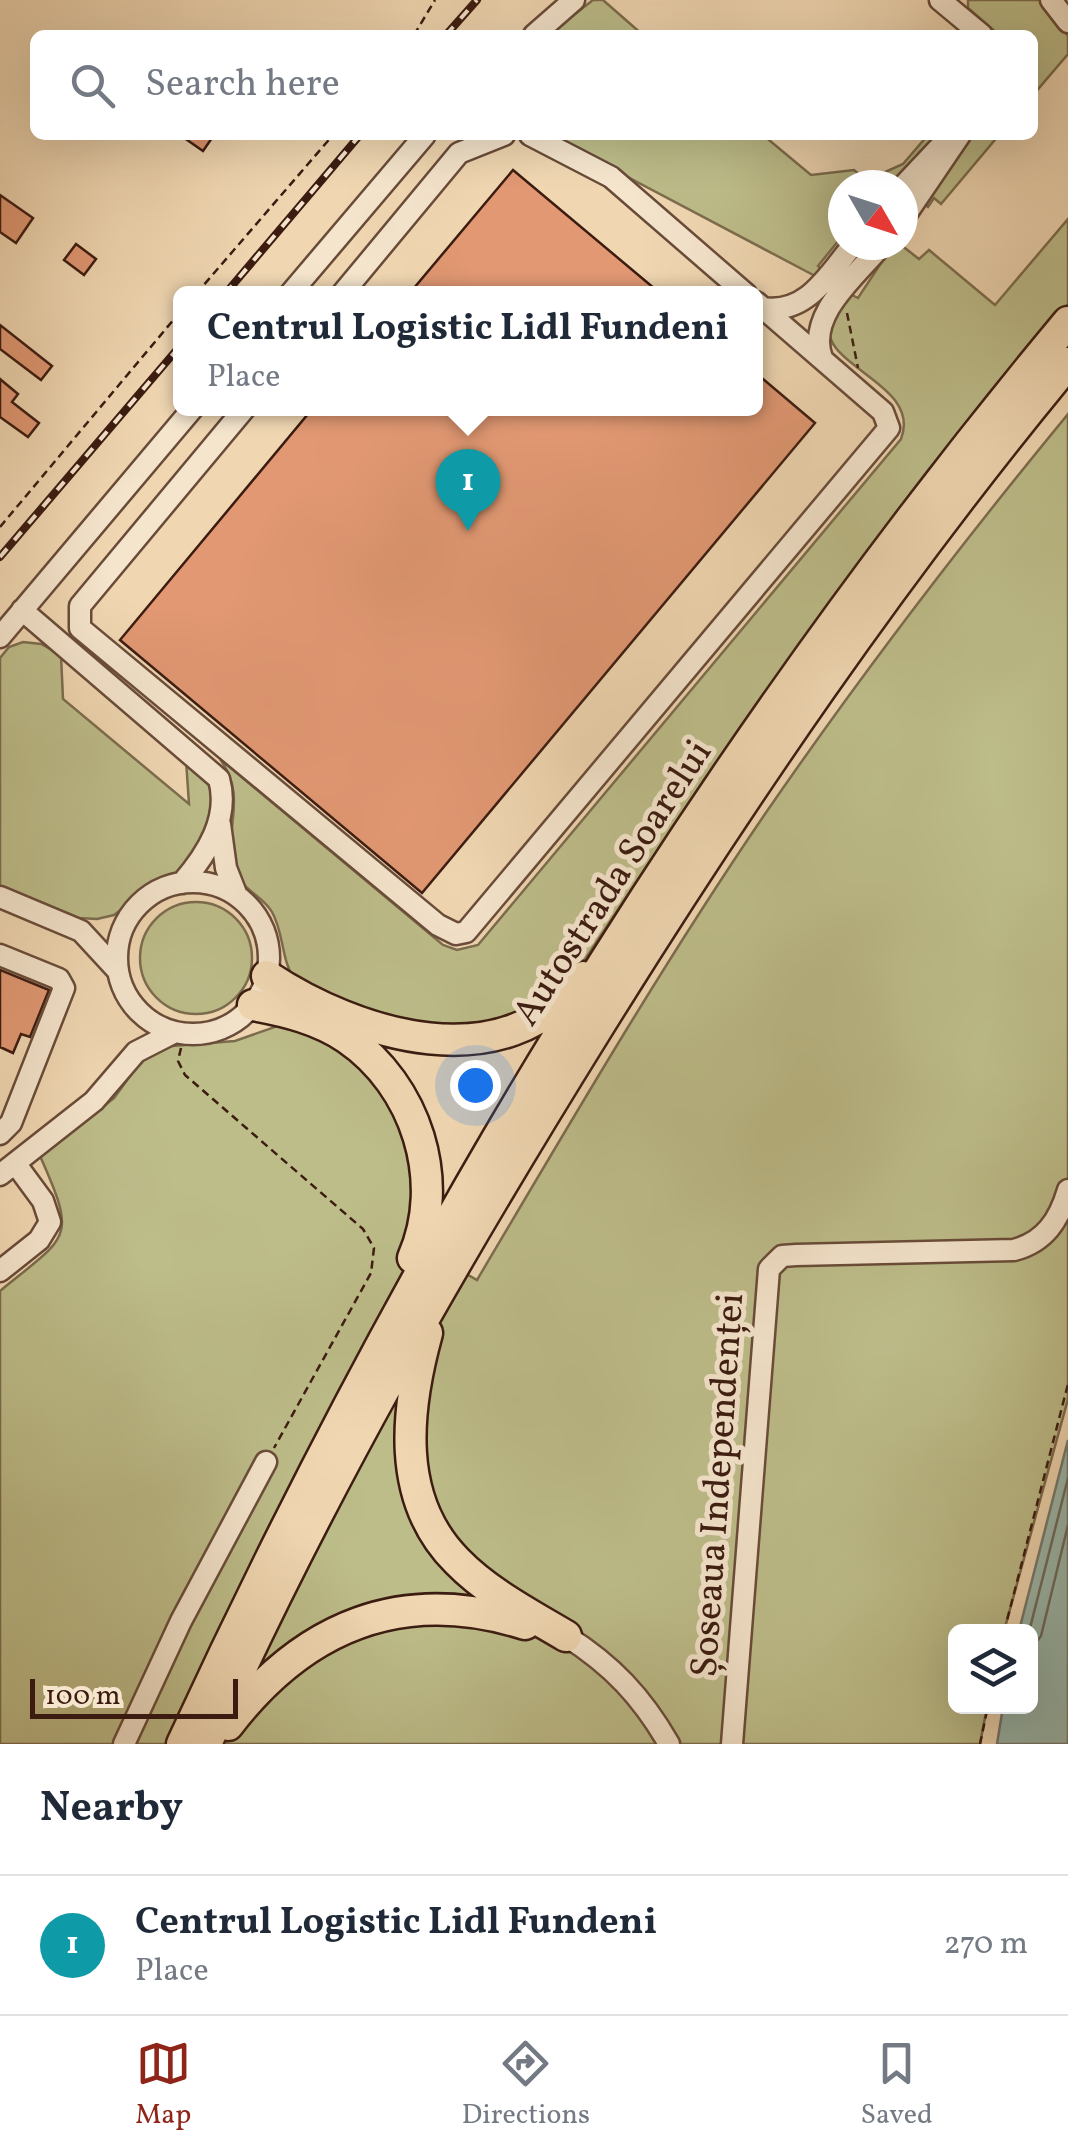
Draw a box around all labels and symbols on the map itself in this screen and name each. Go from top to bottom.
north arrow [828,170,918,260]
pin: 1 [436,448,500,531]
street label: Autostrada Soarelui [501,731,726,1037]
your location [450,1060,501,1111]
street label: Șoseaua Independenței [680,1291,759,1679]
scale bar [30,1674,238,1718]

